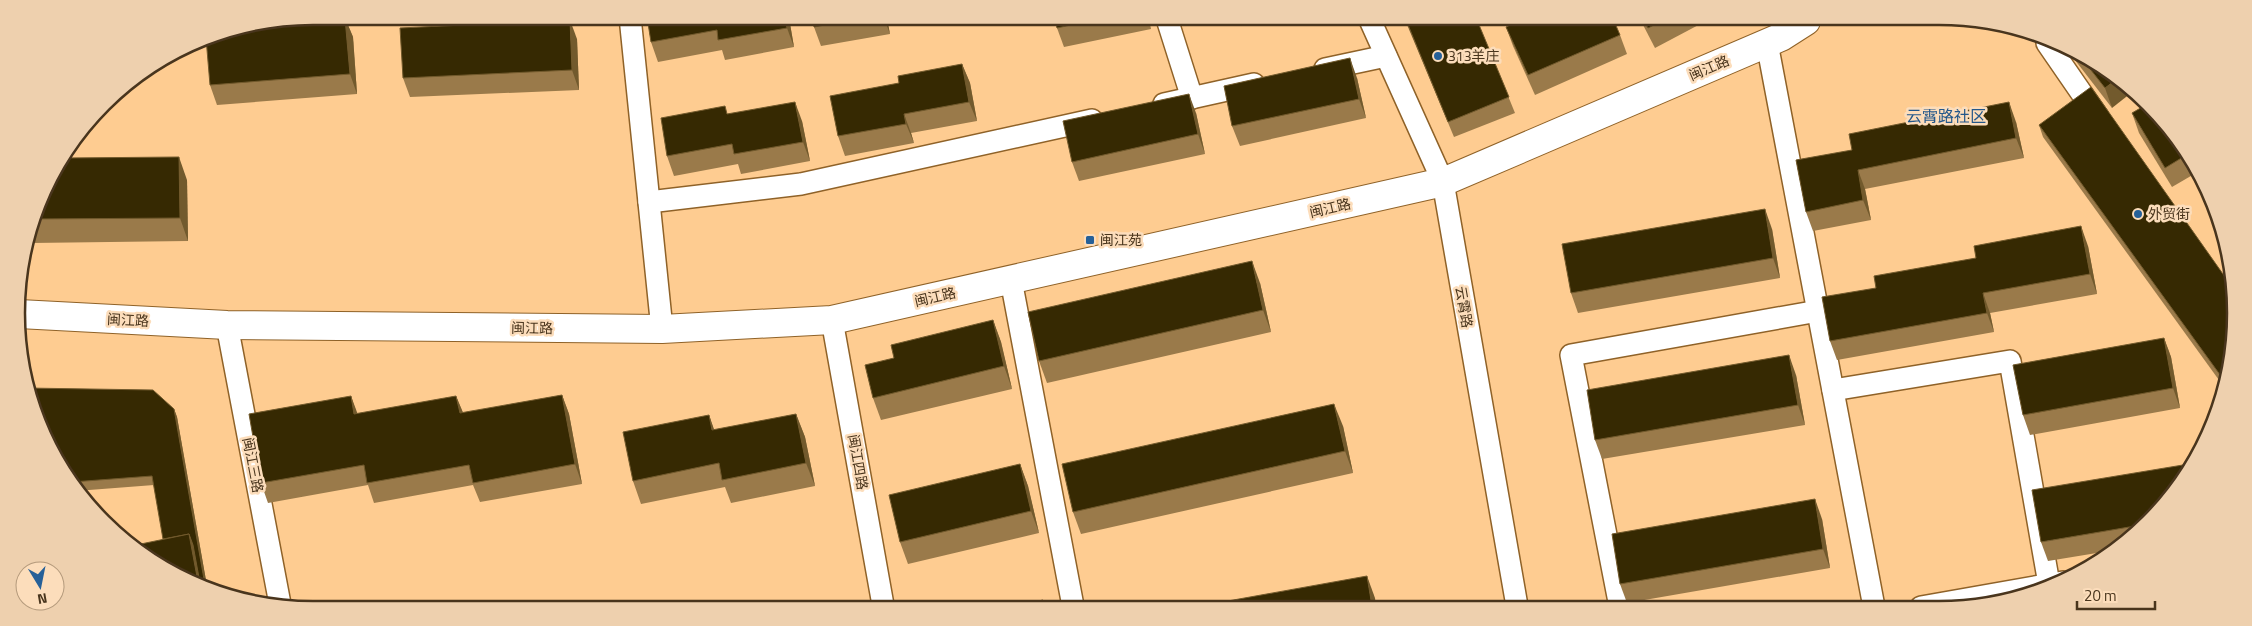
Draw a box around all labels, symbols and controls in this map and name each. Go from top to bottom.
place label: 313羊庄 [1448,45,1500,66]
marker: 313羊庄 [1432,50,1444,62]
street label: 闽江路 [1685,50,1732,85]
district label: 云霄路社区 [1906,104,1986,128]
street label: 闽江路 [1307,193,1353,222]
place label: 外贸街 [2148,203,2190,224]
marker: 外贸街 [2132,208,2144,220]
place label: 闽江苑 [1100,229,1142,250]
marker: 闽江苑 [1084,234,1096,246]
street label: 闽江路 [912,282,958,311]
street label: 云霄路 [1451,284,1478,329]
street label: 闽江路 [107,308,150,331]
street label: 闽江路 [511,317,553,338]
street label: 闽江四路 [843,433,874,491]
street label: 闽江三路 [238,435,269,494]
north arrow [15,561,65,611]
scale bar [2077,578,2154,610]
text: 20 m [2084,584,2117,607]
text: N [36,588,49,610]

